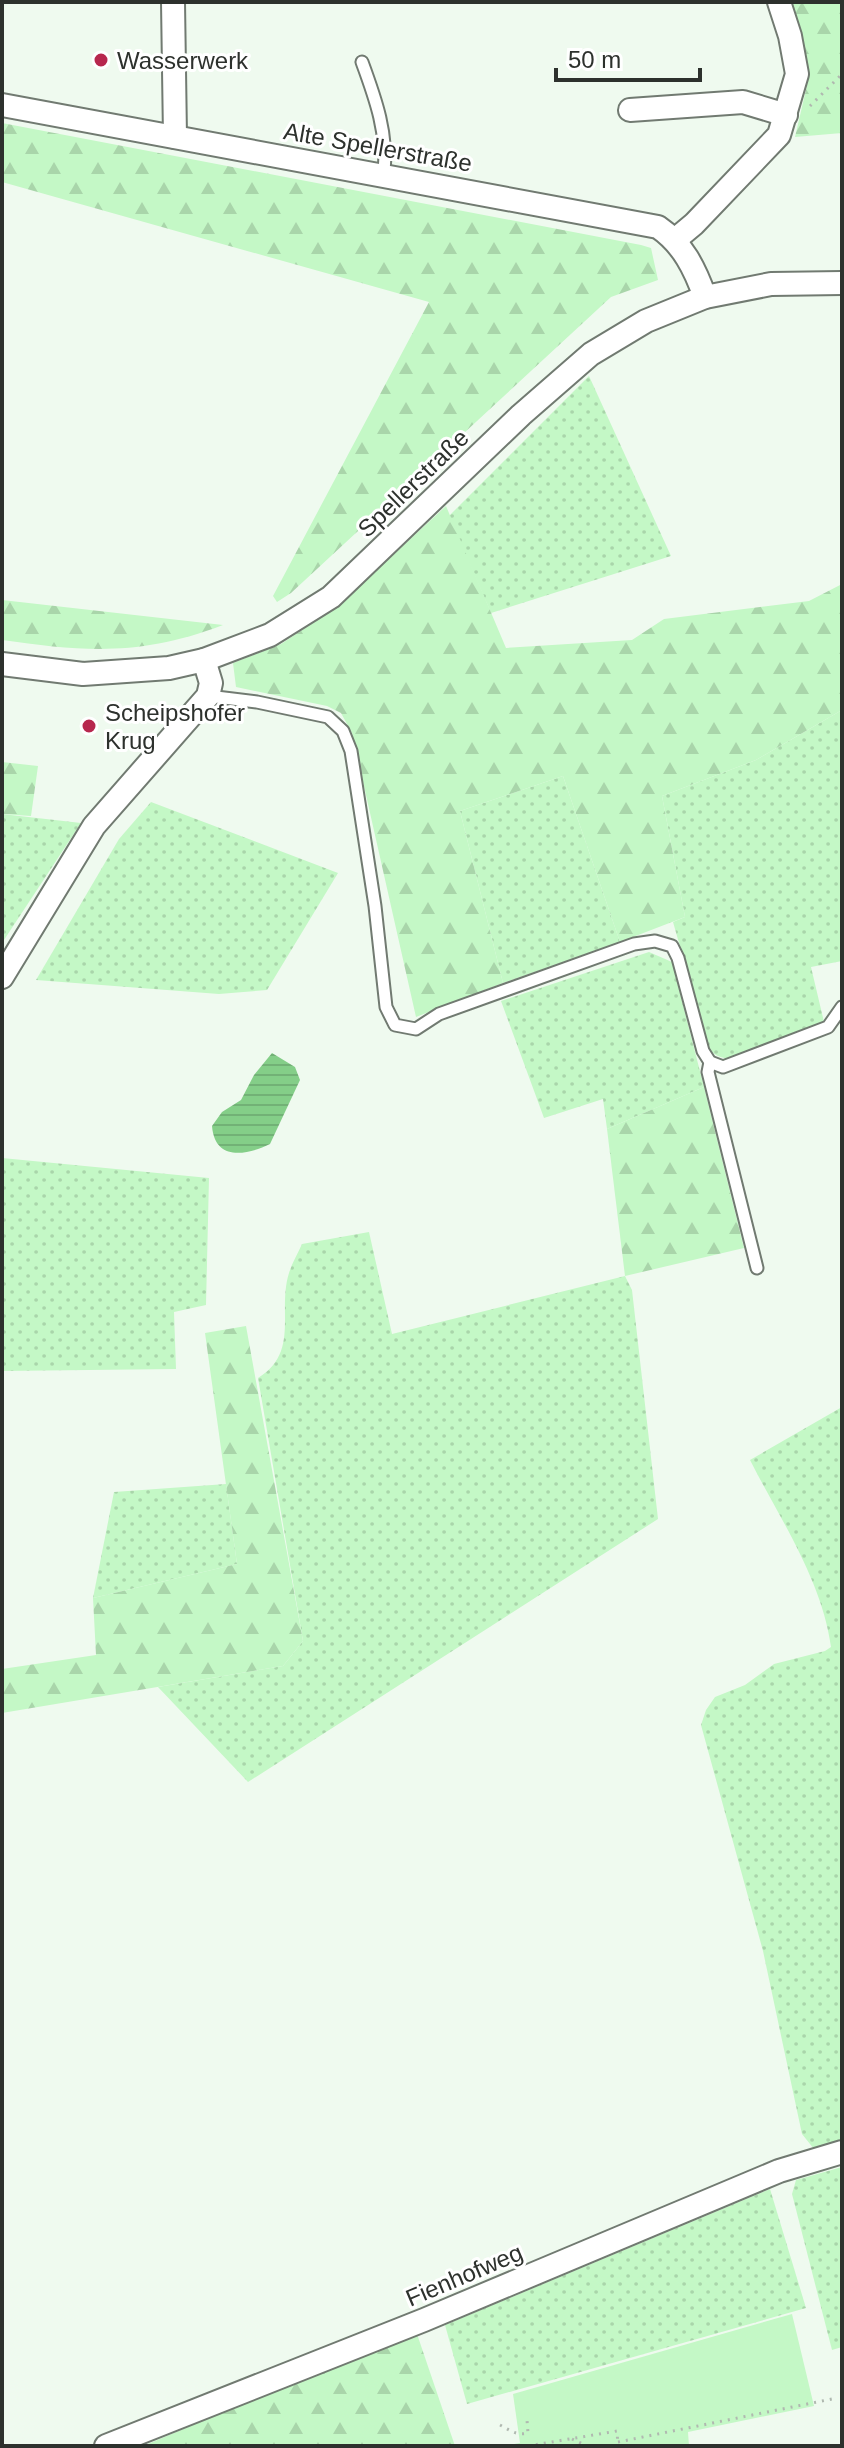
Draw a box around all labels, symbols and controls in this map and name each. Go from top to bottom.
scale bar [556,32,700,82]
text: 50 m [568,46,621,73]
place label: Wasserwerk [117,47,249,74]
marker: Wasserwerk [92,51,110,69]
street label: Alte Spellerstraße [282,117,474,177]
street label: Spellerstraße [352,424,474,542]
place label: Scheipshofer Krug [105,699,245,754]
marker: Scheipshofer Krug [80,717,98,735]
street label: Fienhofweg [402,2238,526,2312]

